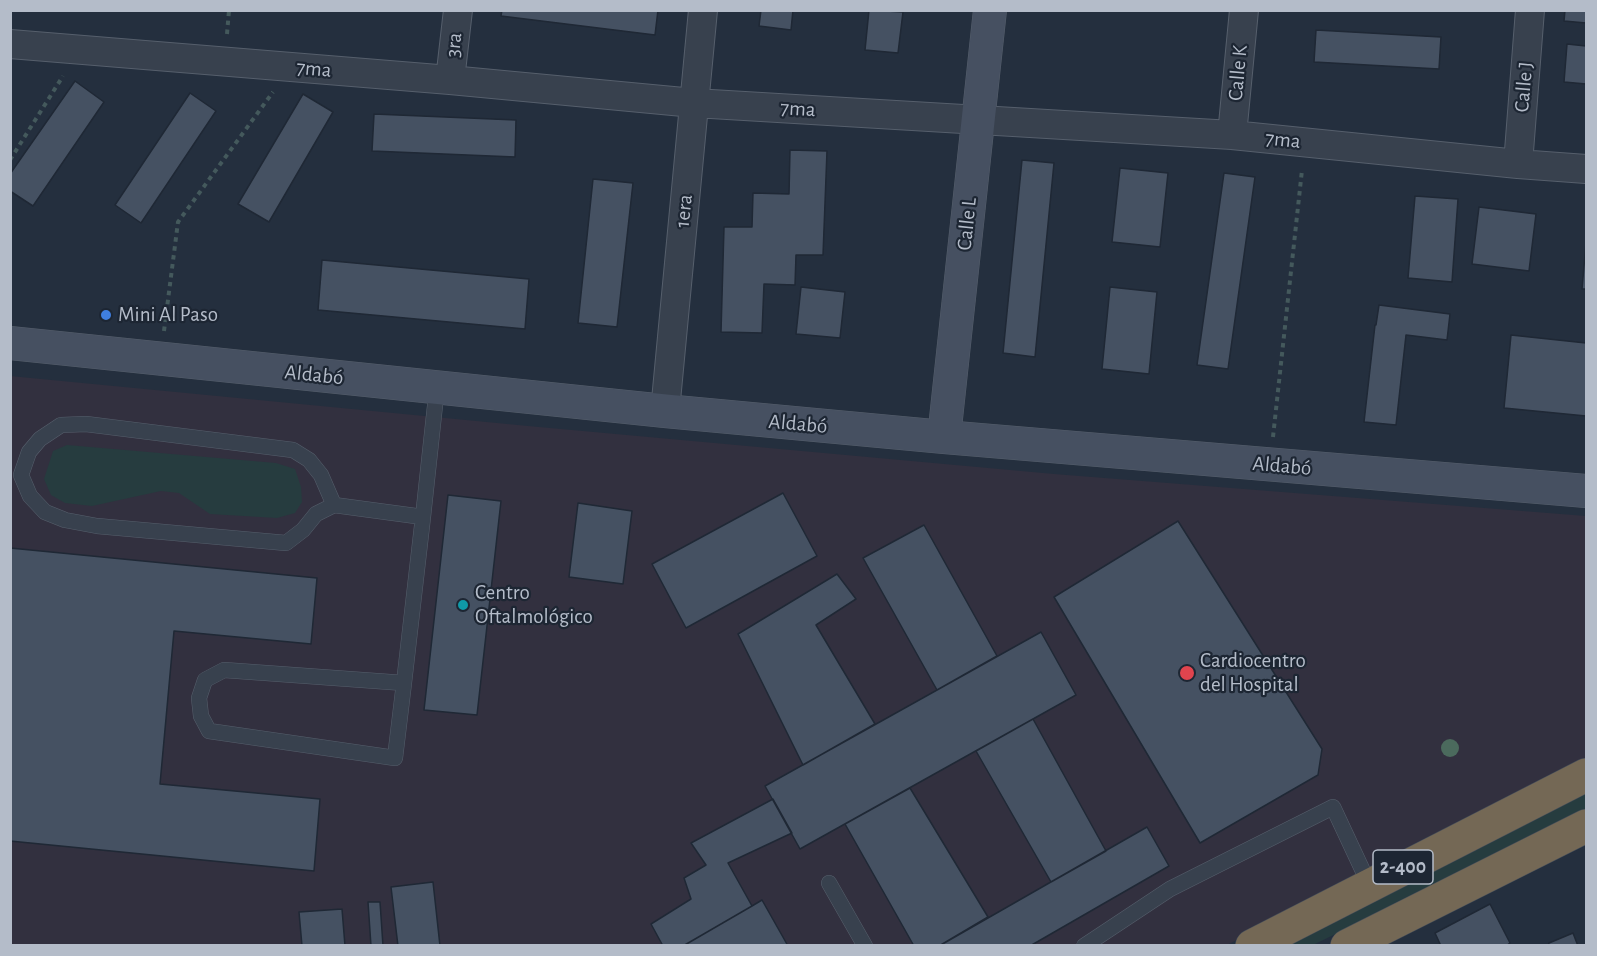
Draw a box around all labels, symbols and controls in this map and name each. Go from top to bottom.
street label: 3ra [440,31,468,59]
street label: Calle K [1223,44,1253,102]
street label: 7ma [295,55,333,83]
street label: Calle J [1509,61,1539,113]
street label: 7ma [780,95,816,123]
street label: 7ma [1264,126,1302,154]
street label: 1era [670,193,698,229]
street label: Calle L [952,196,982,252]
place label: Mini Al Paso [118,302,218,328]
marker: Mini Al Paso [99,308,113,322]
street label: Aldabó [283,359,345,391]
street label: Aldabó [768,409,828,439]
street label: Aldabó [1252,451,1312,481]
place label: Centro Oftalmológico [475,580,593,630]
marker: Centro Oftalmológico [456,598,470,612]
place label: Cardiocentro del Hospital [1200,648,1306,698]
marker: Cardiocentro del Hospital [1178,664,1196,682]
road number: 2-400 [1373,850,1433,884]

